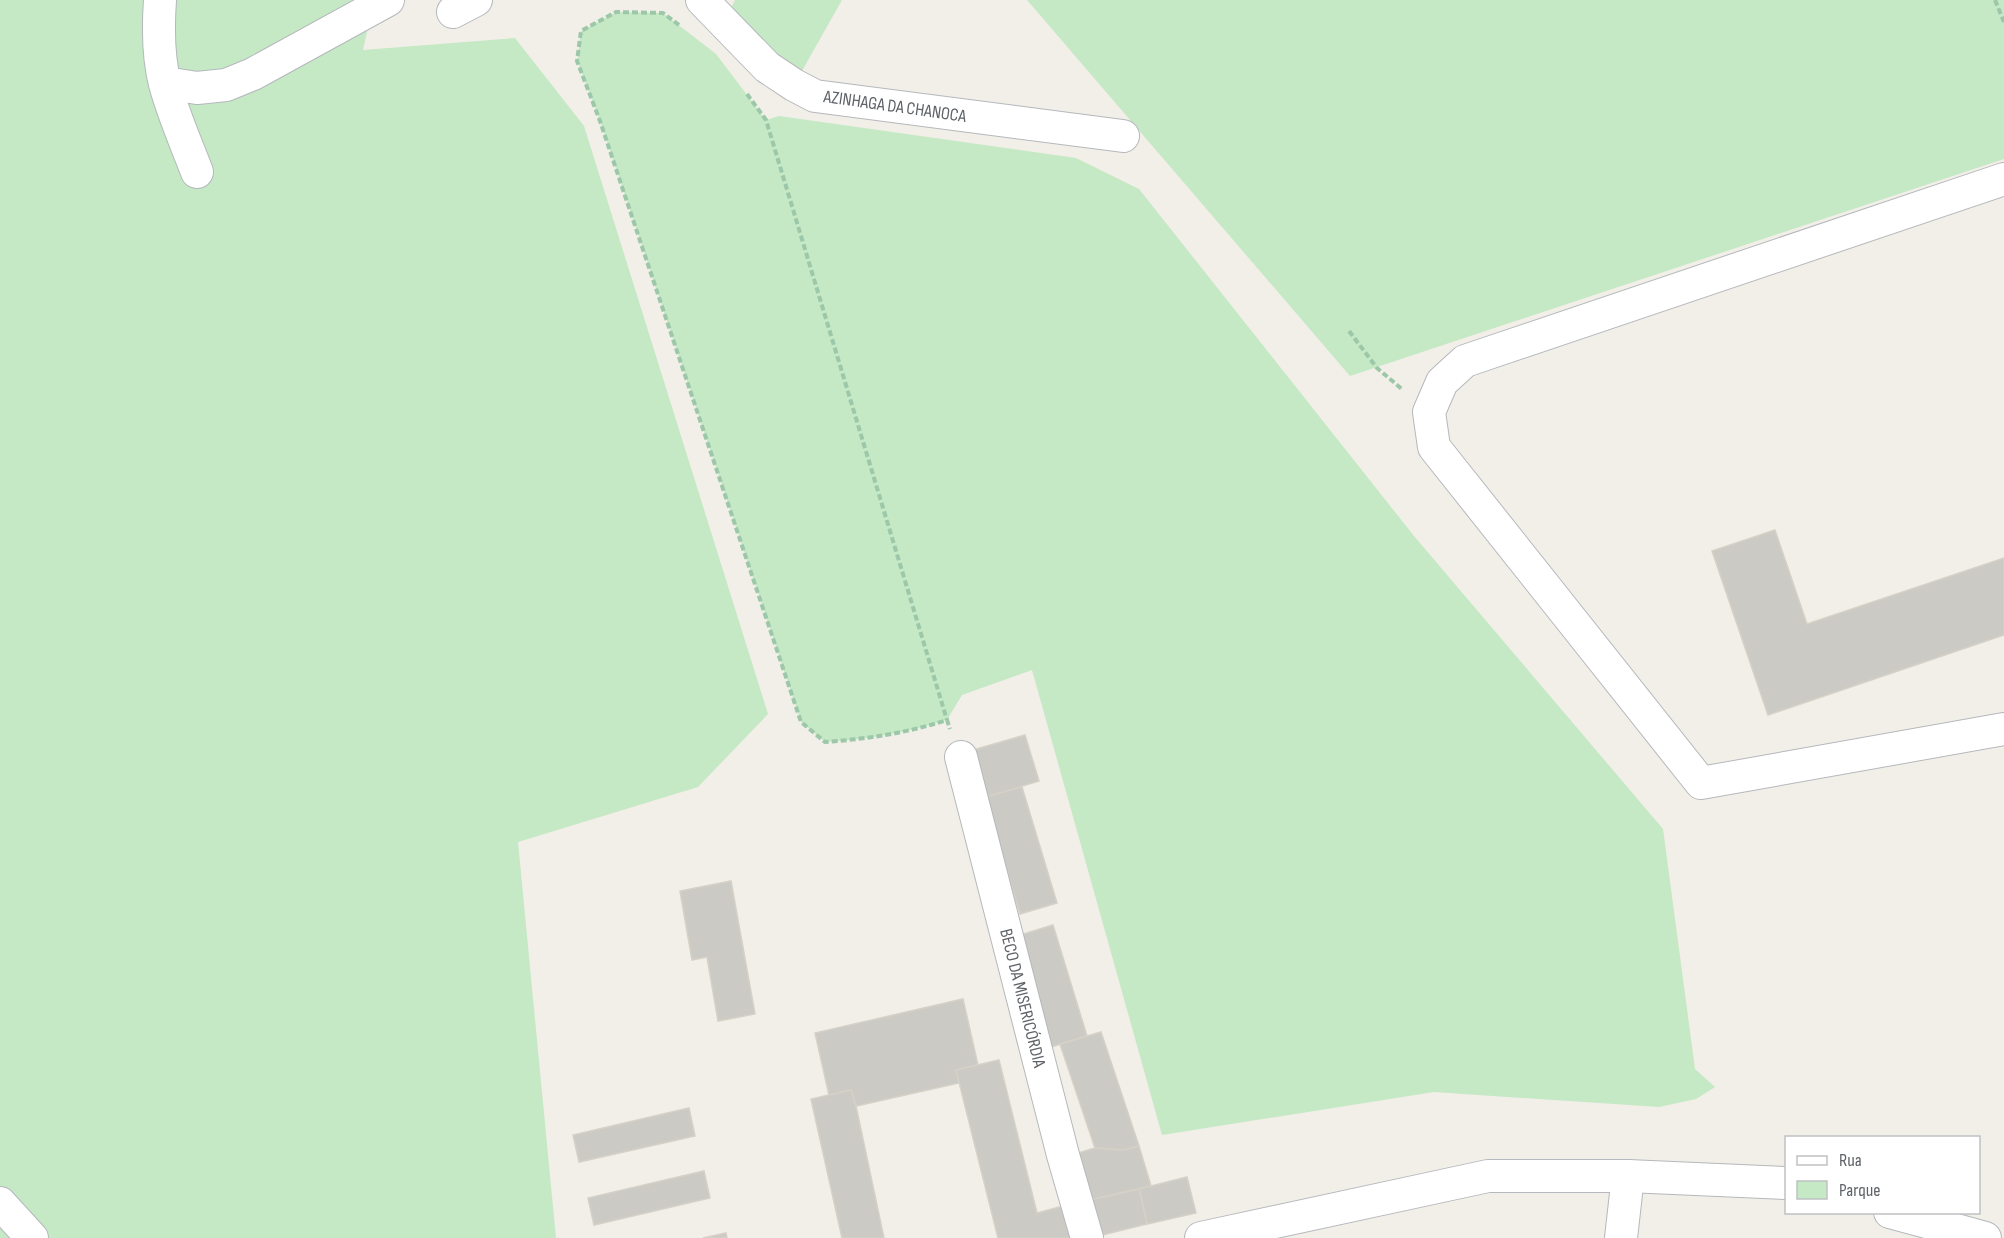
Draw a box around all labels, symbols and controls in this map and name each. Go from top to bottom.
street label: AZINHAGA DA CHANOCA [821,86,968,127]
street label: BECO DA MISERICÓRDIA [995,927,1050,1070]
legend [1785,1136,1980,1214]
text: Rua [1839,1150,1862,1171]
text: Parque [1839,1180,1880,1201]

